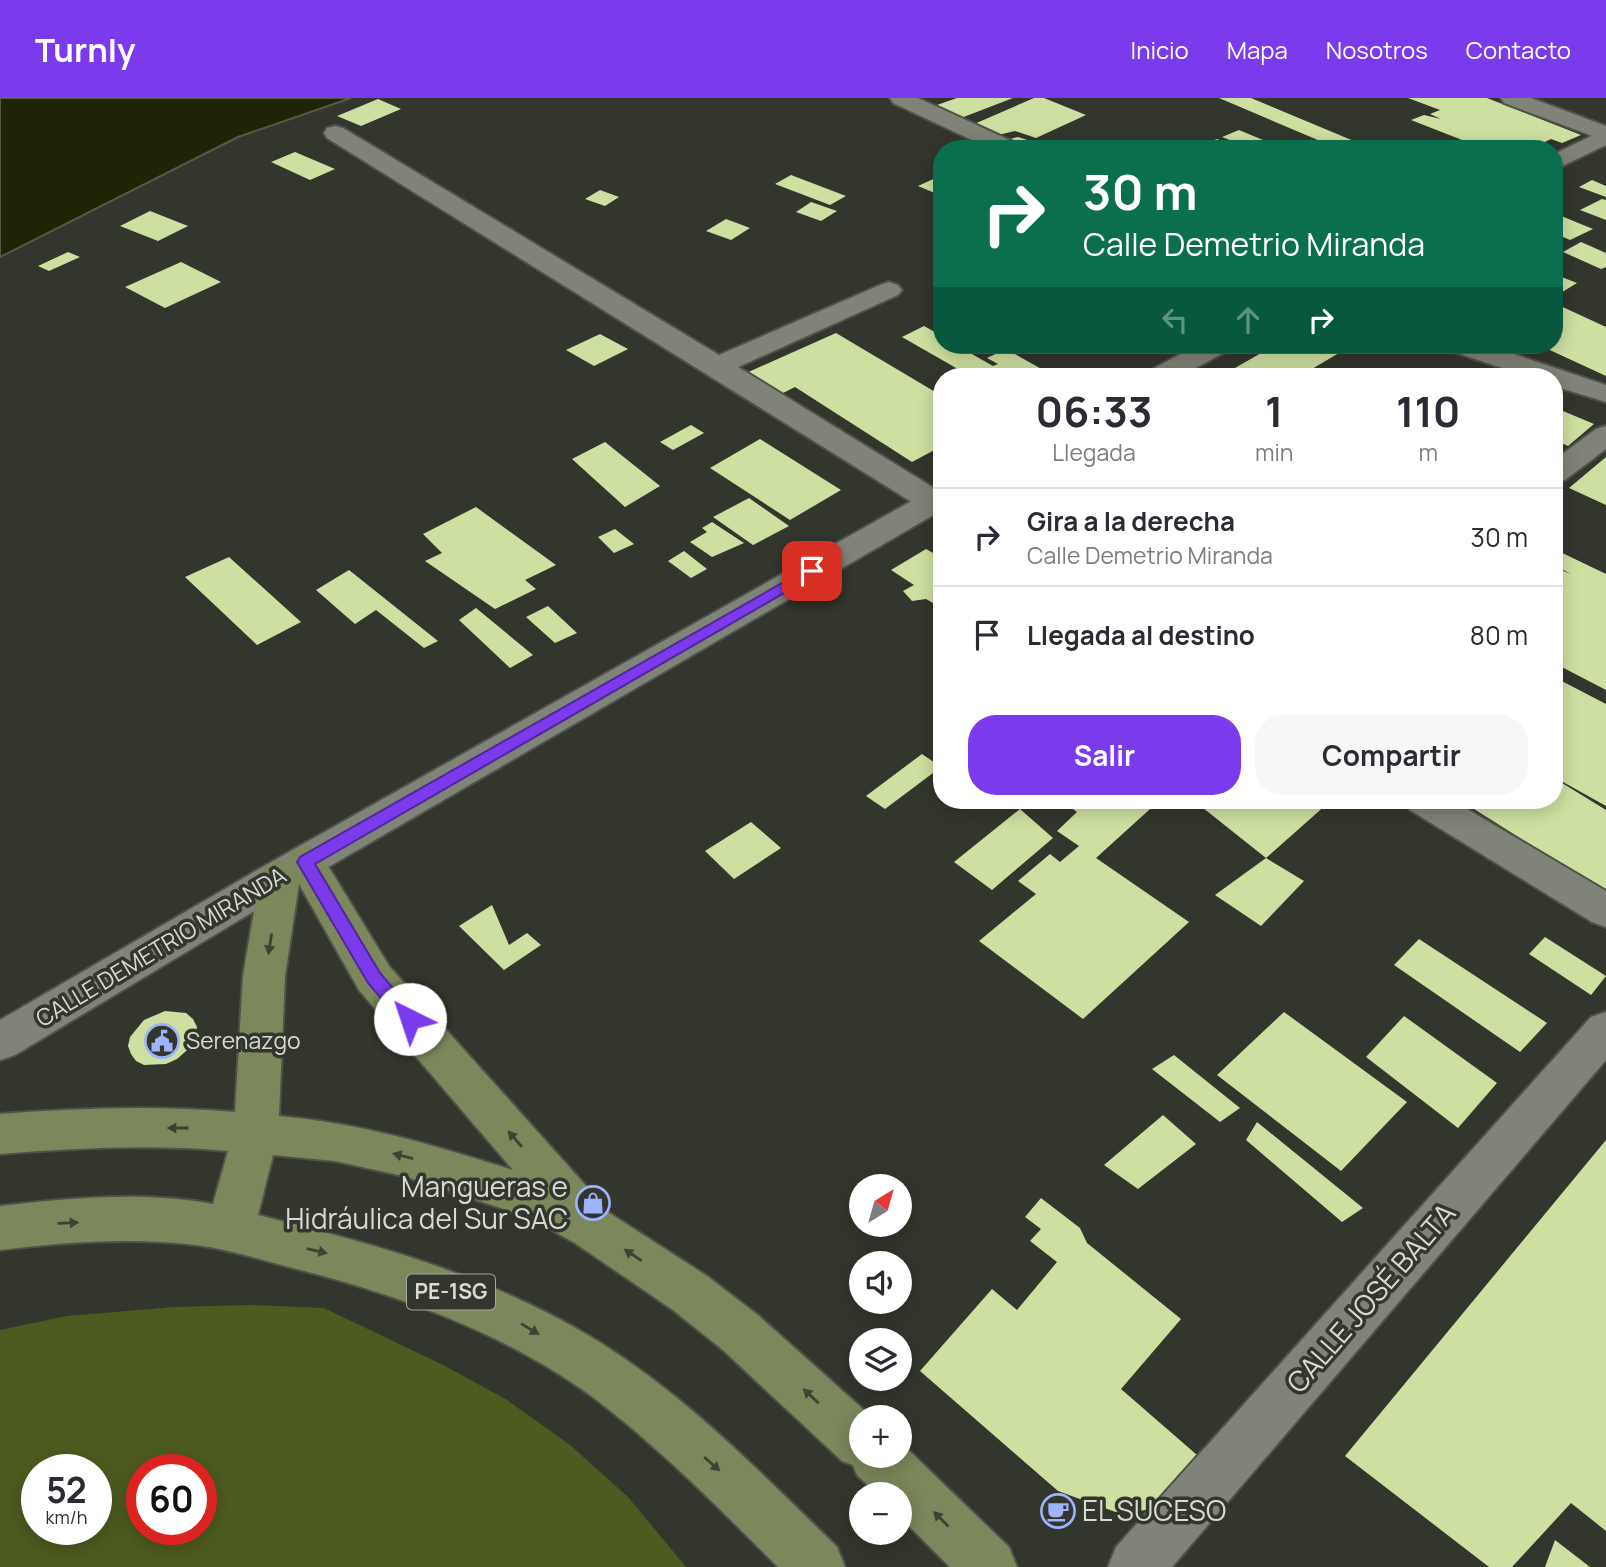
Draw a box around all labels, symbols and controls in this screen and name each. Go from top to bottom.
text: Turnly [35,27,136,72]
text: Inicio [1131,33,1189,66]
text: Mapa [1227,33,1288,66]
text: Nosotros [1326,33,1428,66]
text: Contacto [1466,33,1571,66]
text: 30 m [1083,158,1198,225]
icon: right [968,168,1059,259]
text: Calle Demetrio Miranda [1083,222,1425,266]
icon: left [1156,301,1194,339]
icon: ahead [1229,301,1267,339]
icon: right [1302,301,1340,339]
text: 06:33 [1036,382,1152,440]
text: 1 [1265,382,1283,440]
text: 110 [1396,382,1460,440]
text: Llegada [1052,436,1136,468]
text: min [1255,436,1294,468]
text: m [1418,436,1438,468]
text: Gira a la derecha [1027,503,1235,539]
icon: right [968,518,1006,556]
text: 30 m [1471,519,1528,555]
text: Calle Demetrio Miranda [1027,539,1273,571]
pin [782,541,842,601]
icon: arrive [793,552,831,590]
icon: arrive [968,616,1006,654]
text: Llegada al destino [1027,617,1255,653]
text: 80 m [1470,617,1528,653]
button: Salir [968,715,1241,795]
button: Compartir [1255,715,1528,795]
street label: CALLE DEMETRIO MIRANDA [29,858,292,1034]
one-way arrow [264,933,275,955]
position arrow [373,982,447,1056]
public building icon: Serenazgo [143,1022,181,1060]
place label: Serenazgo [186,1024,301,1056]
one-way arrow [166,1122,188,1134]
one-way arrow [507,1130,523,1148]
one-way arrow [392,1150,414,1161]
place label: Mangueras e Hidráulica del Sur SAC [285,1167,568,1237]
north arrow [849,1174,912,1237]
map controls [849,1174,912,1545]
shop icon: Mangueras e Hidráulica del Sur SAC [574,1184,612,1222]
street label: CALLE JOSÉ BALTA [1277,1194,1463,1400]
one-way arrow [57,1218,79,1229]
one-way arrow [306,1246,328,1257]
one-way arrow [624,1248,642,1262]
button: sound [849,1251,912,1314]
road number: PE-1SG [407,1274,495,1310]
one-way arrow [520,1323,539,1335]
button: layers [849,1328,912,1391]
one-way arrow [802,1388,820,1404]
button: + [849,1405,912,1468]
speed limit sign: 60 [126,1454,217,1545]
one-way arrow [703,1456,721,1472]
text: 52 [46,1466,87,1514]
button: − [849,1482,912,1545]
place label: EL SUCESO [1082,1491,1226,1529]
cafe icon: EL SUCESO [1039,1492,1077,1530]
text: km/h [46,1505,87,1529]
one-way arrow [933,1511,950,1527]

